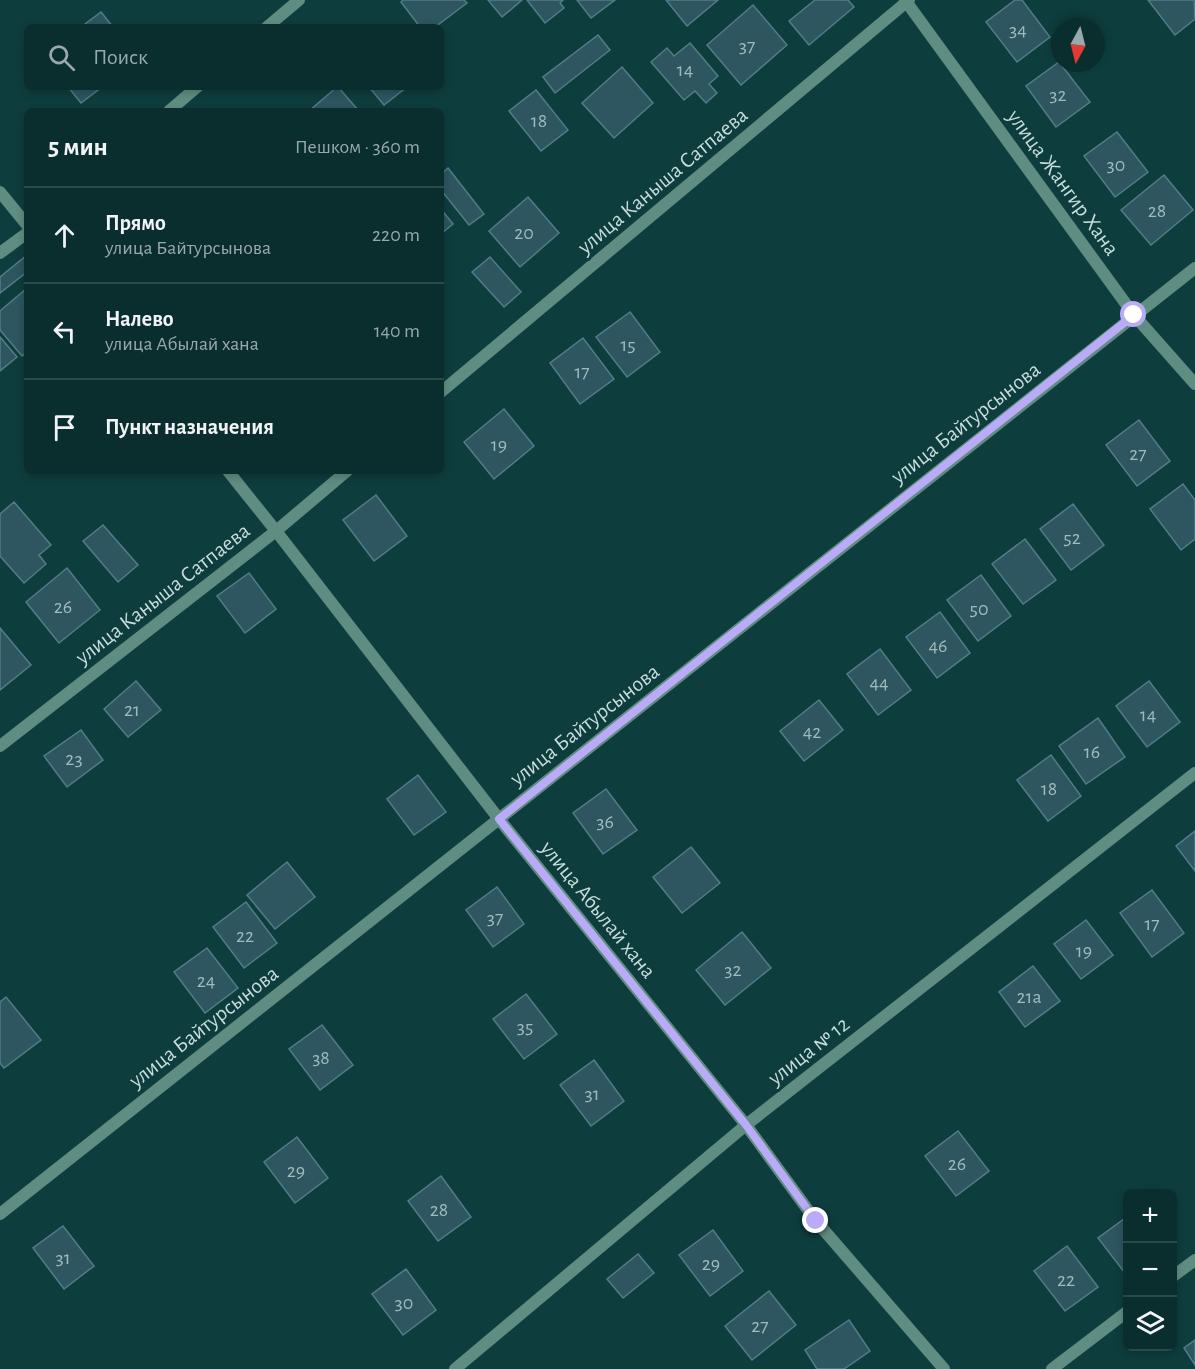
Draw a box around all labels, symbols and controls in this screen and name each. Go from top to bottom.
north arrow [1051,18,1105,72]
house number: 34 [1009,20,1027,40]
search box [24,24,444,90]
house number: 37 [739,36,755,56]
icon: search [45,41,78,74]
text: Поиск [93,46,148,68]
house number: 14 [677,60,693,80]
house number: 32 [1049,85,1067,105]
street label: улица Каныша Сатпаева [573,103,752,259]
street label: улица Жангир Хана [1003,105,1123,259]
house number: 18 [531,111,547,131]
text: 5 мин [48,134,108,160]
text: Пешком · 360 m [295,137,420,157]
house number: 30 [1107,155,1125,175]
house number: 28 [1148,201,1166,221]
text: Прямо [105,212,166,234]
icon: ahead [48,219,81,252]
house number: 20 [514,223,534,243]
text: 220 m [372,225,420,245]
text: улица Байтурсынова [105,238,271,258]
route start [1120,301,1146,327]
text: Налево [105,308,174,330]
icon: left [48,315,81,348]
text: 140 m [374,321,420,341]
text: улица Абылай хана [105,334,259,354]
house number: 15 [620,335,636,355]
street label: улица Байтурсынова [886,358,1044,488]
house number: 17 [574,362,590,382]
icon: arrive [48,411,81,444]
text: Пункт назначения [105,416,274,438]
house number: 19 [491,435,507,455]
house number: 27 [1129,444,1147,464]
street label: улица Каныша Сатпаева [71,519,254,669]
house number: 52 [1063,528,1081,548]
house number: 26 [54,597,72,617]
house number: 50 [970,599,988,619]
house number: 46 [928,636,948,656]
street label: улица Байтурсынова [505,660,663,790]
house number: 44 [869,673,889,693]
house number: 21 [124,700,140,720]
house number: 14 [1140,705,1156,725]
house number: 42 [803,722,821,742]
house number: 16 [1084,742,1100,762]
house number: 23 [65,749,83,769]
house number: 18 [1041,779,1057,799]
house number: 36 [596,812,614,832]
street label: улица Абылай хана [536,836,660,982]
house number: 37 [487,908,503,928]
house number: 17 [1144,914,1160,934]
house number: 22 [236,926,254,946]
house number: 19 [1076,941,1092,961]
house number: 32 [724,960,742,980]
street label: улица Байтурсынова [124,962,282,1092]
house number: 24 [197,971,215,991]
house number: 21а [1016,987,1042,1007]
street label: улица № 12 [763,1012,853,1090]
house number: 35 [517,1017,533,1037]
house number: 38 [312,1048,330,1068]
house number: 31 [584,1084,600,1104]
house number: 26 [948,1154,966,1174]
house number: 29 [287,1161,305,1181]
map controls [1123,1189,1177,1351]
button: + [1123,1189,1177,1243]
house number: 28 [430,1200,448,1220]
route end [802,1207,828,1233]
button: − [1123,1243,1177,1297]
house number: 31 [55,1248,71,1268]
house number: 29 [702,1254,720,1274]
house number: 22 [1057,1270,1075,1290]
house number: 30 [395,1293,413,1313]
button: layers [1123,1297,1177,1351]
house number: 27 [751,1316,769,1336]

